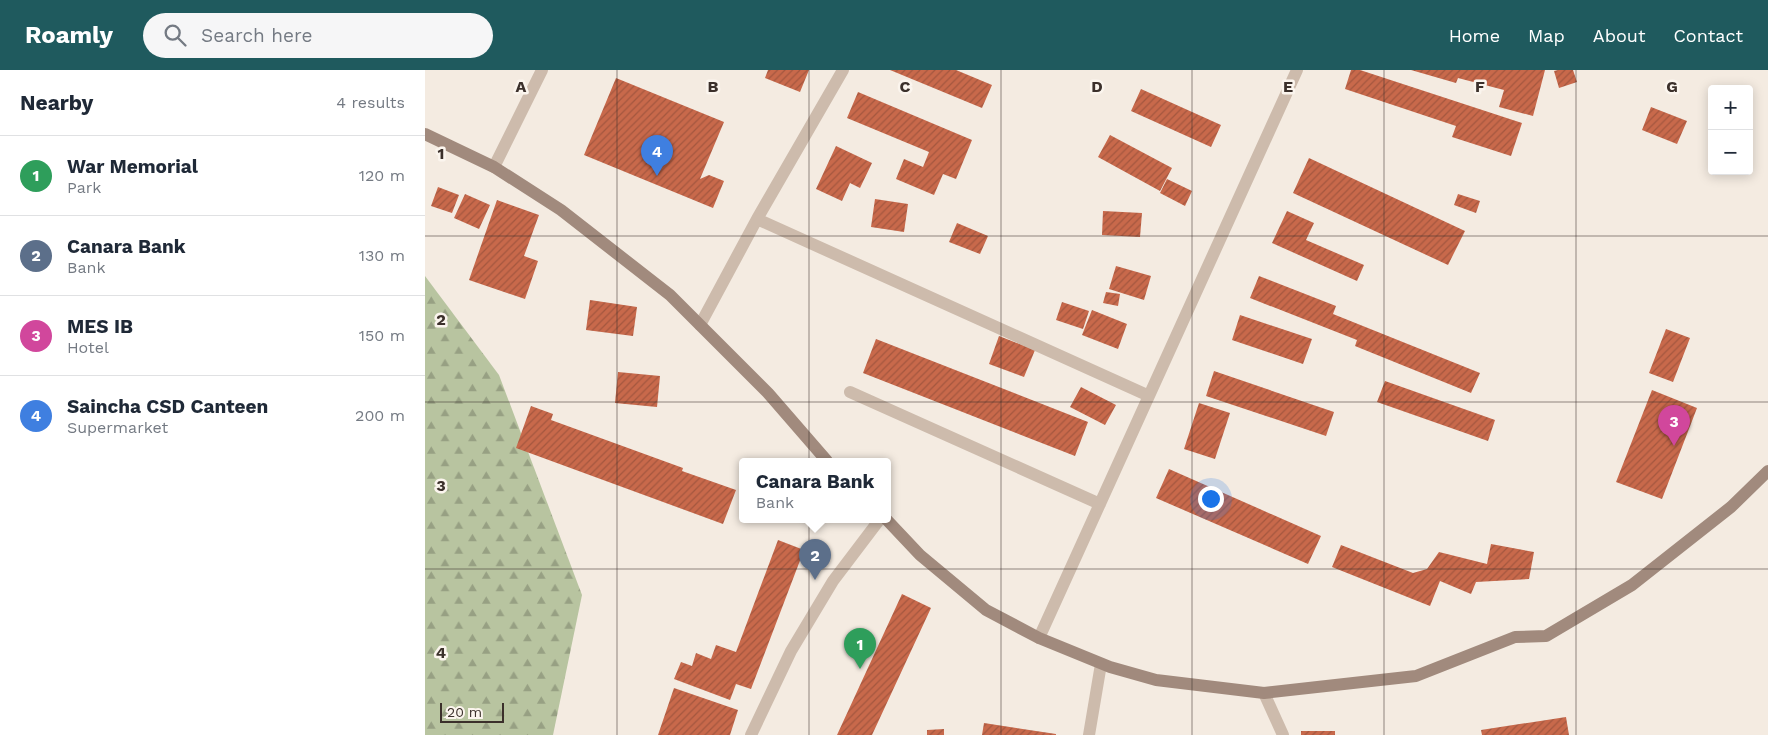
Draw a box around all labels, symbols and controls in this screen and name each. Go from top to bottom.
search box [143,13,493,58]
text: Roamly [25,21,113,49]
icon: search [161,21,189,49]
text: Search here [201,24,312,47]
text: Home [1449,25,1500,46]
text: Map [1528,25,1565,46]
text: About [1593,25,1645,46]
text: Contact [1673,25,1743,46]
text: A [516,77,527,96]
text: B [708,77,719,96]
text: C [900,77,911,96]
text: D [1091,77,1103,96]
text: E [1283,77,1293,96]
text: F [1475,77,1485,96]
text: G [1666,77,1678,96]
map controls [1708,85,1753,175]
button: + [1708,85,1753,130]
text: Nearby [20,90,93,115]
text: 4 results [336,93,405,112]
button: − [1708,130,1753,175]
pin: 4 [641,135,673,176]
text: 1 [438,144,444,163]
text: War Memorial [67,155,198,178]
text: 1 [33,166,39,185]
text: 120 m [359,166,405,185]
text: Park [67,178,101,197]
text: Canara Bank [67,235,186,258]
text: 2 [31,246,41,265]
text: 130 m [359,246,405,265]
text: Bank [67,258,105,277]
text: 2 [436,310,446,329]
text: MES IB [67,315,133,338]
text: 3 [31,326,41,345]
text: 150 m [359,326,405,345]
text: Hotel [67,338,109,357]
text: Saincha CSD Canteen [67,395,268,418]
pin: 3 [1658,405,1690,446]
text: 4 [31,406,41,425]
text: 200 m [355,406,405,425]
text: Supermarket [67,418,168,437]
popup [739,458,891,523]
text: Canara Bank [756,470,874,493]
text: 3 [436,476,446,495]
your location [1198,486,1224,512]
text: Bank [756,493,794,512]
pin: 2 [799,539,831,580]
pin: 1 [844,628,876,669]
text: 4 [436,643,446,662]
scale bar [440,700,504,723]
text: 20 m [447,704,482,720]

